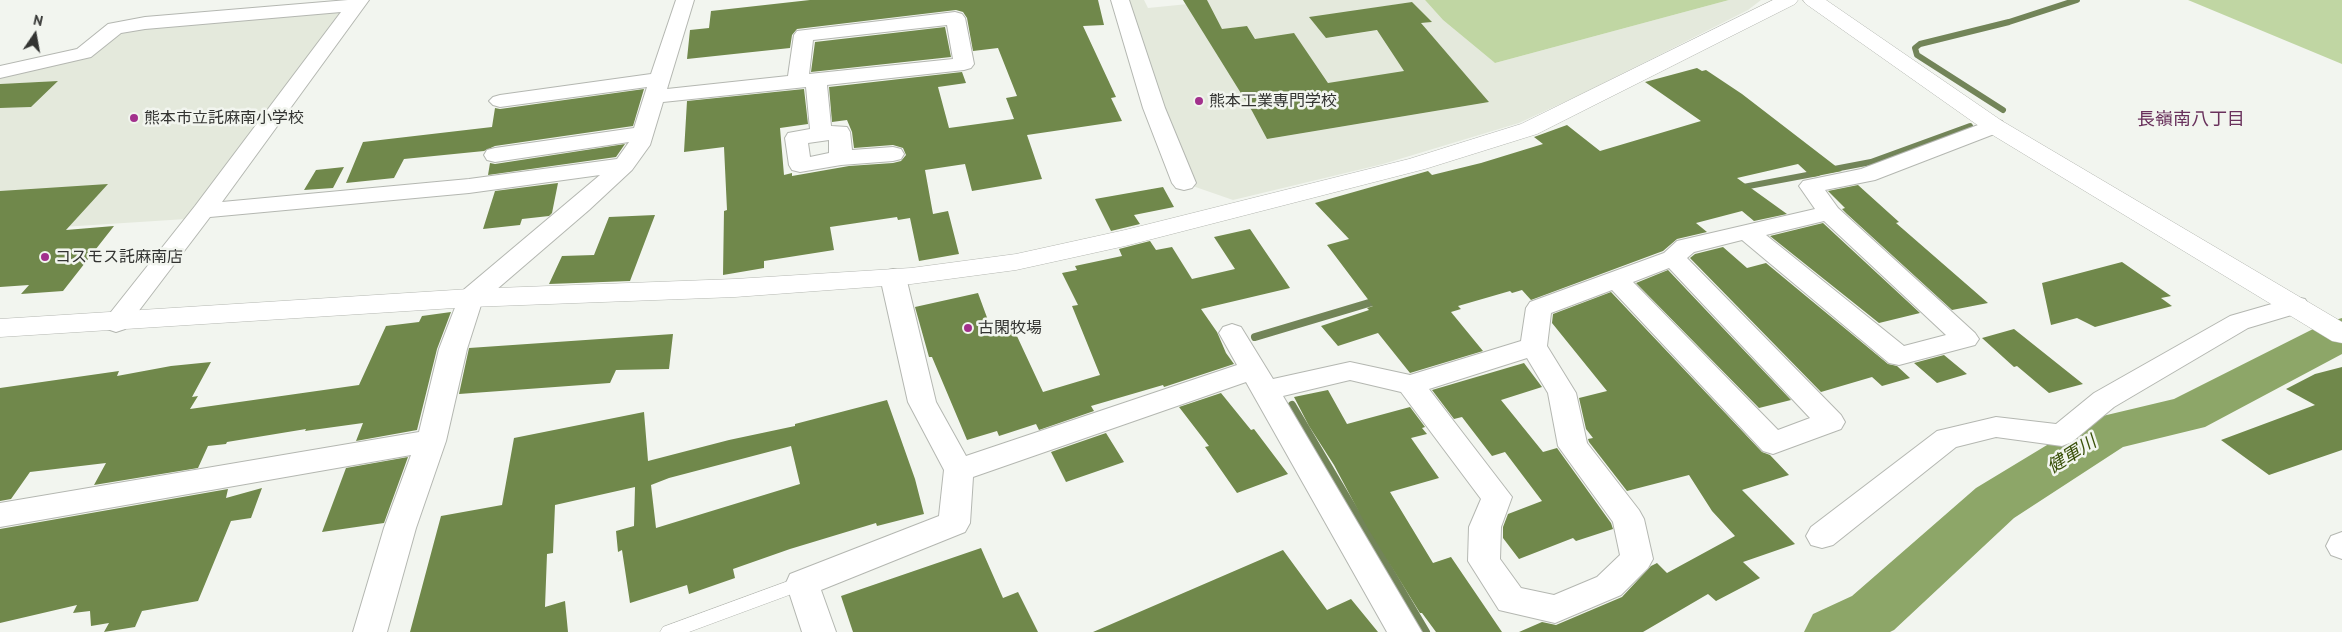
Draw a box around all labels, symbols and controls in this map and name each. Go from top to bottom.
north arrow [10,10,60,60]
text: N [32,11,44,30]
place label: 熊本工業専門学校 [1209,91,1337,111]
marker: 熊本工業専門学校 [1193,95,1205,107]
place label: 熊本市立託麻南小学校 [144,108,304,128]
district label: 長嶺南八丁目 [2137,109,2245,131]
marker: 熊本市立託麻南小学校 [128,112,140,124]
place label: コスモス託麻南店 [55,247,183,267]
marker: コスモス託麻南店 [39,251,51,263]
place label: 古閑牧場 [978,318,1042,338]
marker: 古閑牧場 [962,322,974,334]
water label: 健軍川 [2043,432,2101,478]

